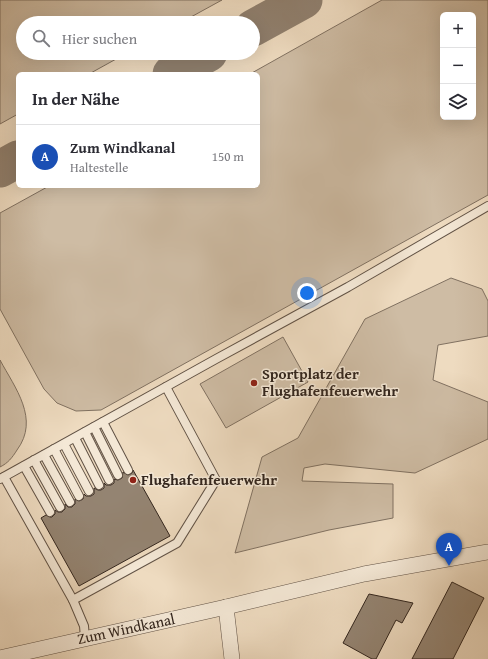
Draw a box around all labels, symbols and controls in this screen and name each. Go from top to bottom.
map controls [440,12,476,120]
button: + [440,12,476,48]
search box [16,16,260,60]
icon: search [30,27,52,49]
text: Hier suchen [62,28,137,49]
button: − [440,48,476,84]
button: layers [440,84,476,120]
text: In der Nähe [32,86,120,111]
text: Zum Windkanal [70,137,175,158]
text: A [41,147,49,166]
text: 150 m [212,147,244,166]
text: Haltestelle [70,158,128,177]
your location [297,283,317,303]
place label: Sportplatz der Flughafenfeuerwehr [262,363,398,401]
marker: Sportplatz der Flughafenfeuerwehr [249,378,259,388]
place label: Flughafenfeuerwehr [141,469,277,490]
marker: Flughafenfeuerwehr [128,475,138,485]
pin: A [436,533,462,566]
street label: Zum Windkanal [75,608,177,649]

